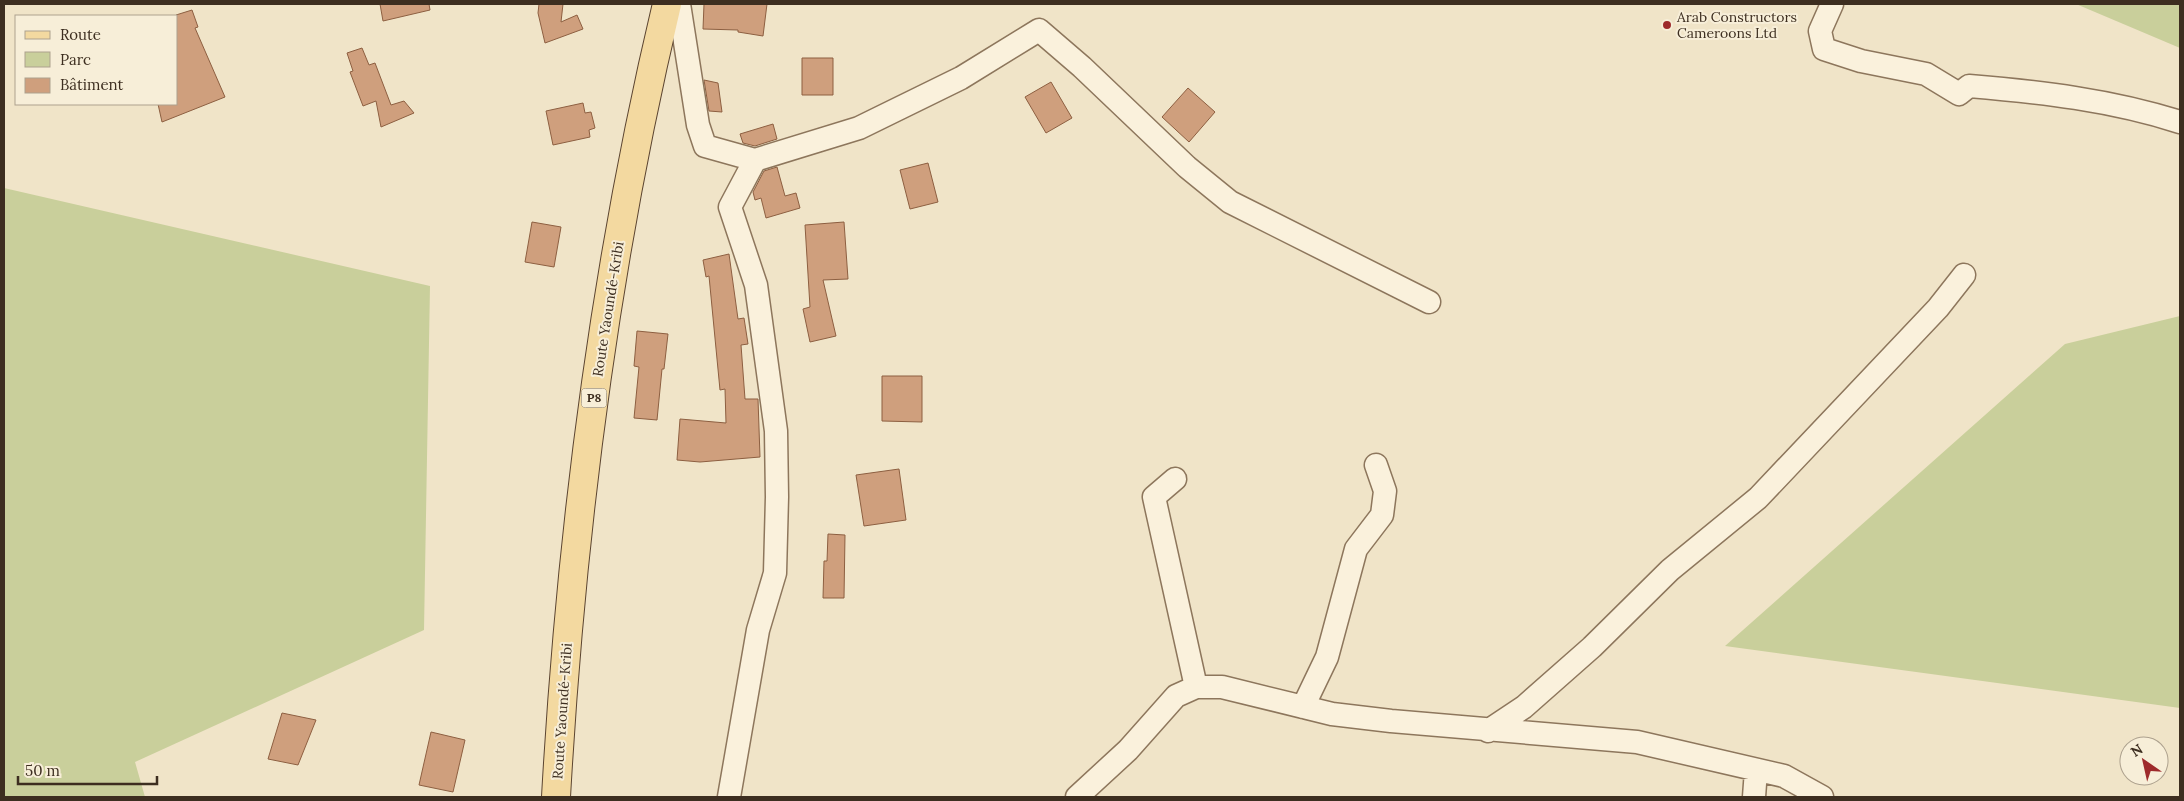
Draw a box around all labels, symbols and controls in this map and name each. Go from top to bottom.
place label: Arab Constructors Cameroons Ltd [1676,8,1797,42]
legend [15,15,178,105]
marker: Arab Constructors Cameroons Ltd [1661,19,1673,31]
text: Route [60,25,101,44]
text: Parc [60,50,91,69]
text: Bâtiment [60,75,123,94]
street label: Route Yaoundé-Kribi [588,240,628,378]
road number: P8 [582,388,606,408]
street label: Route Yaoundé-Kribi [548,642,576,780]
north arrow [2119,736,2169,786]
text: N [2127,740,2146,761]
scale bar [18,754,156,786]
text: 50 m [25,761,60,780]

